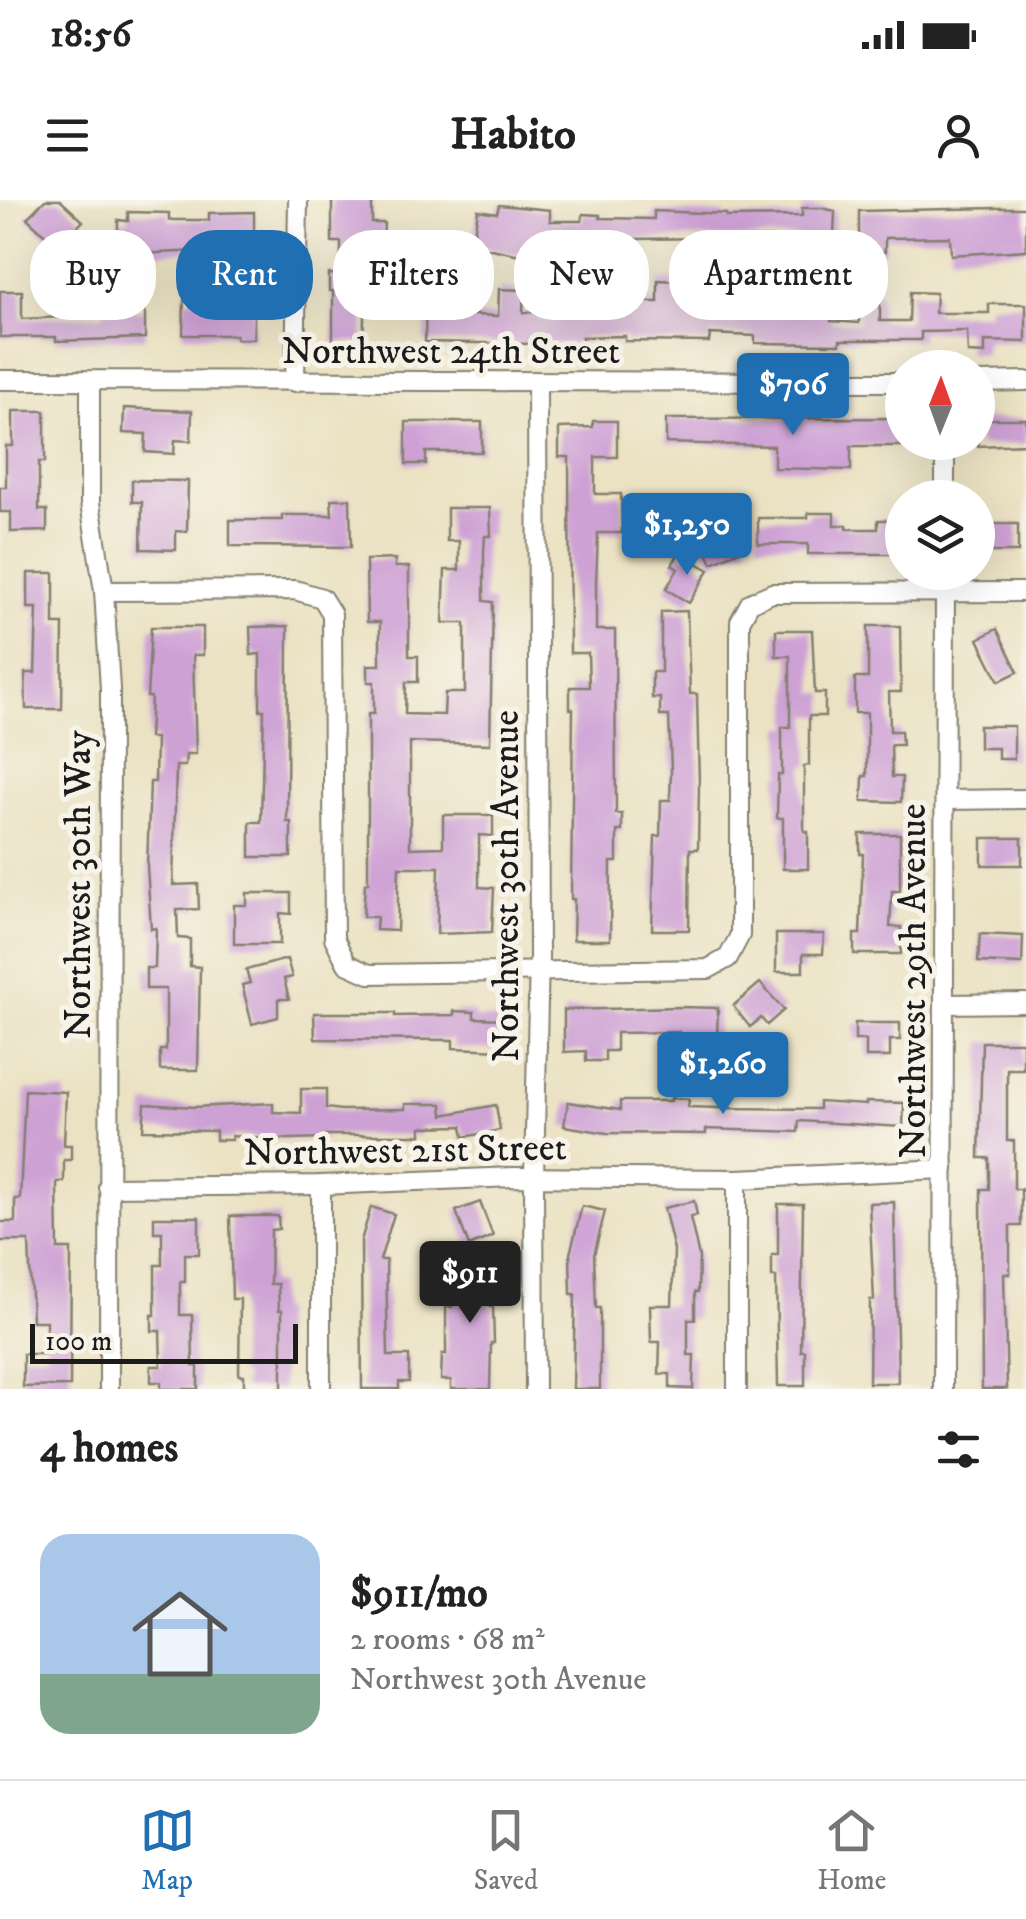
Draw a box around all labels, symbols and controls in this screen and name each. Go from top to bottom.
text: 18:56 [50,11,132,59]
text: Habito [450,107,576,163]
icon: menu [40,108,95,163]
icon: person [931,108,986,163]
chip: Buy [30,230,156,320]
chip: Rent [176,230,313,320]
chip: Filters [333,230,494,320]
chip: New [514,230,649,320]
chip: Apartment [669,230,888,320]
street label: Northwest 24th Street [282,328,620,376]
north arrow [885,350,995,460]
map controls [885,350,995,590]
pin: $706 [734,353,852,438]
text: $706 [759,365,827,405]
button: layers [885,480,995,590]
pin: $1,250 [606,493,768,578]
text: $1,250 [644,505,730,545]
street label: Northwest 30th Avenue [483,710,531,1062]
street label: Northwest 30th Way [55,729,103,1040]
street label: Northwest 29th Avenue [890,803,938,1159]
pin: $1,260 [642,1032,804,1117]
text: $1,260 [679,1044,767,1084]
street label: Northwest 21st Street [243,1124,567,1178]
pin: $911 [411,1241,529,1326]
text: $911 [442,1253,498,1293]
scale bar [30,1319,298,1364]
text: 100 m [45,1324,112,1359]
icon: filters [931,1422,986,1477]
text: 4 homes [40,1423,178,1475]
text: $911/mo [350,1568,488,1620]
icon: home [120,1574,240,1694]
text: 2 rooms · 68 m² [350,1620,545,1660]
text: Northwest 30th Avenue [350,1660,647,1700]
tab: Map [140,1803,195,1898]
tab: Saved [474,1803,538,1898]
tab: Home [817,1803,886,1898]

